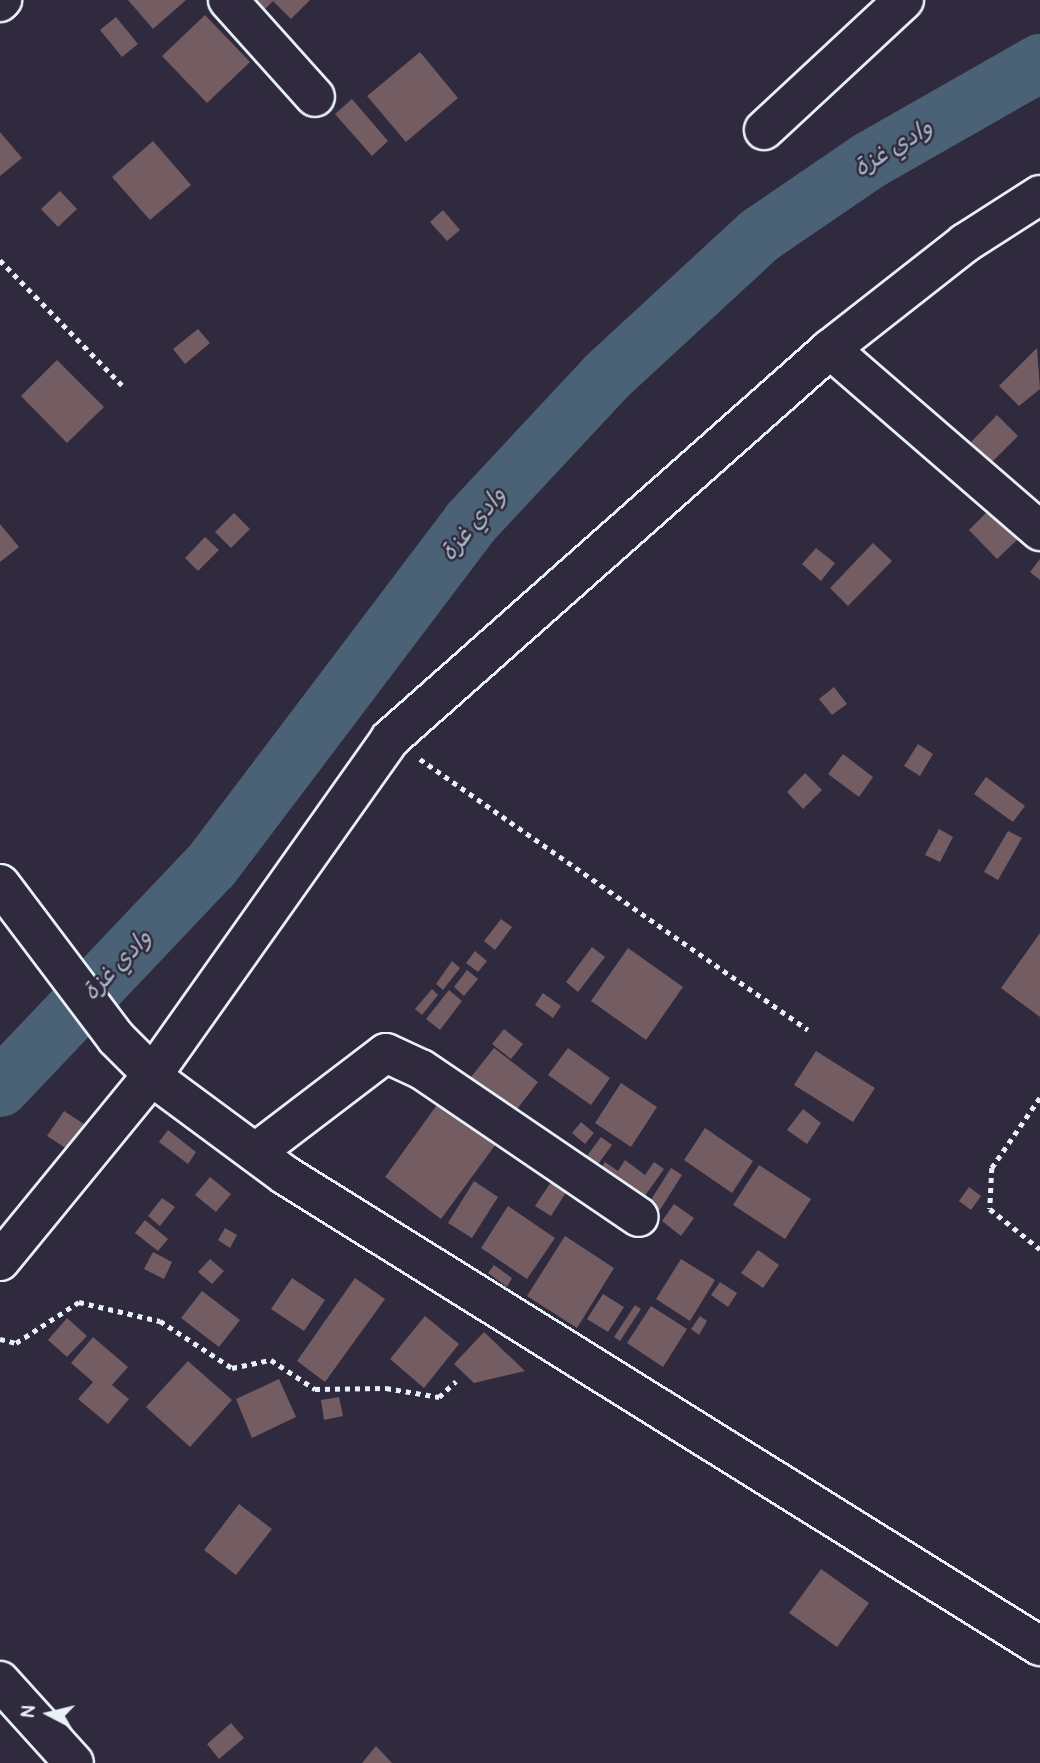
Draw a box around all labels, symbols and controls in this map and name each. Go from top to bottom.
water label: وادي غزة [848,113,938,183]
water label: وادي غزة [434,481,512,567]
water label: وادي غزة [76,924,158,1006]
north arrow [14,1679,84,1749]
text: N [15,1704,41,1719]

